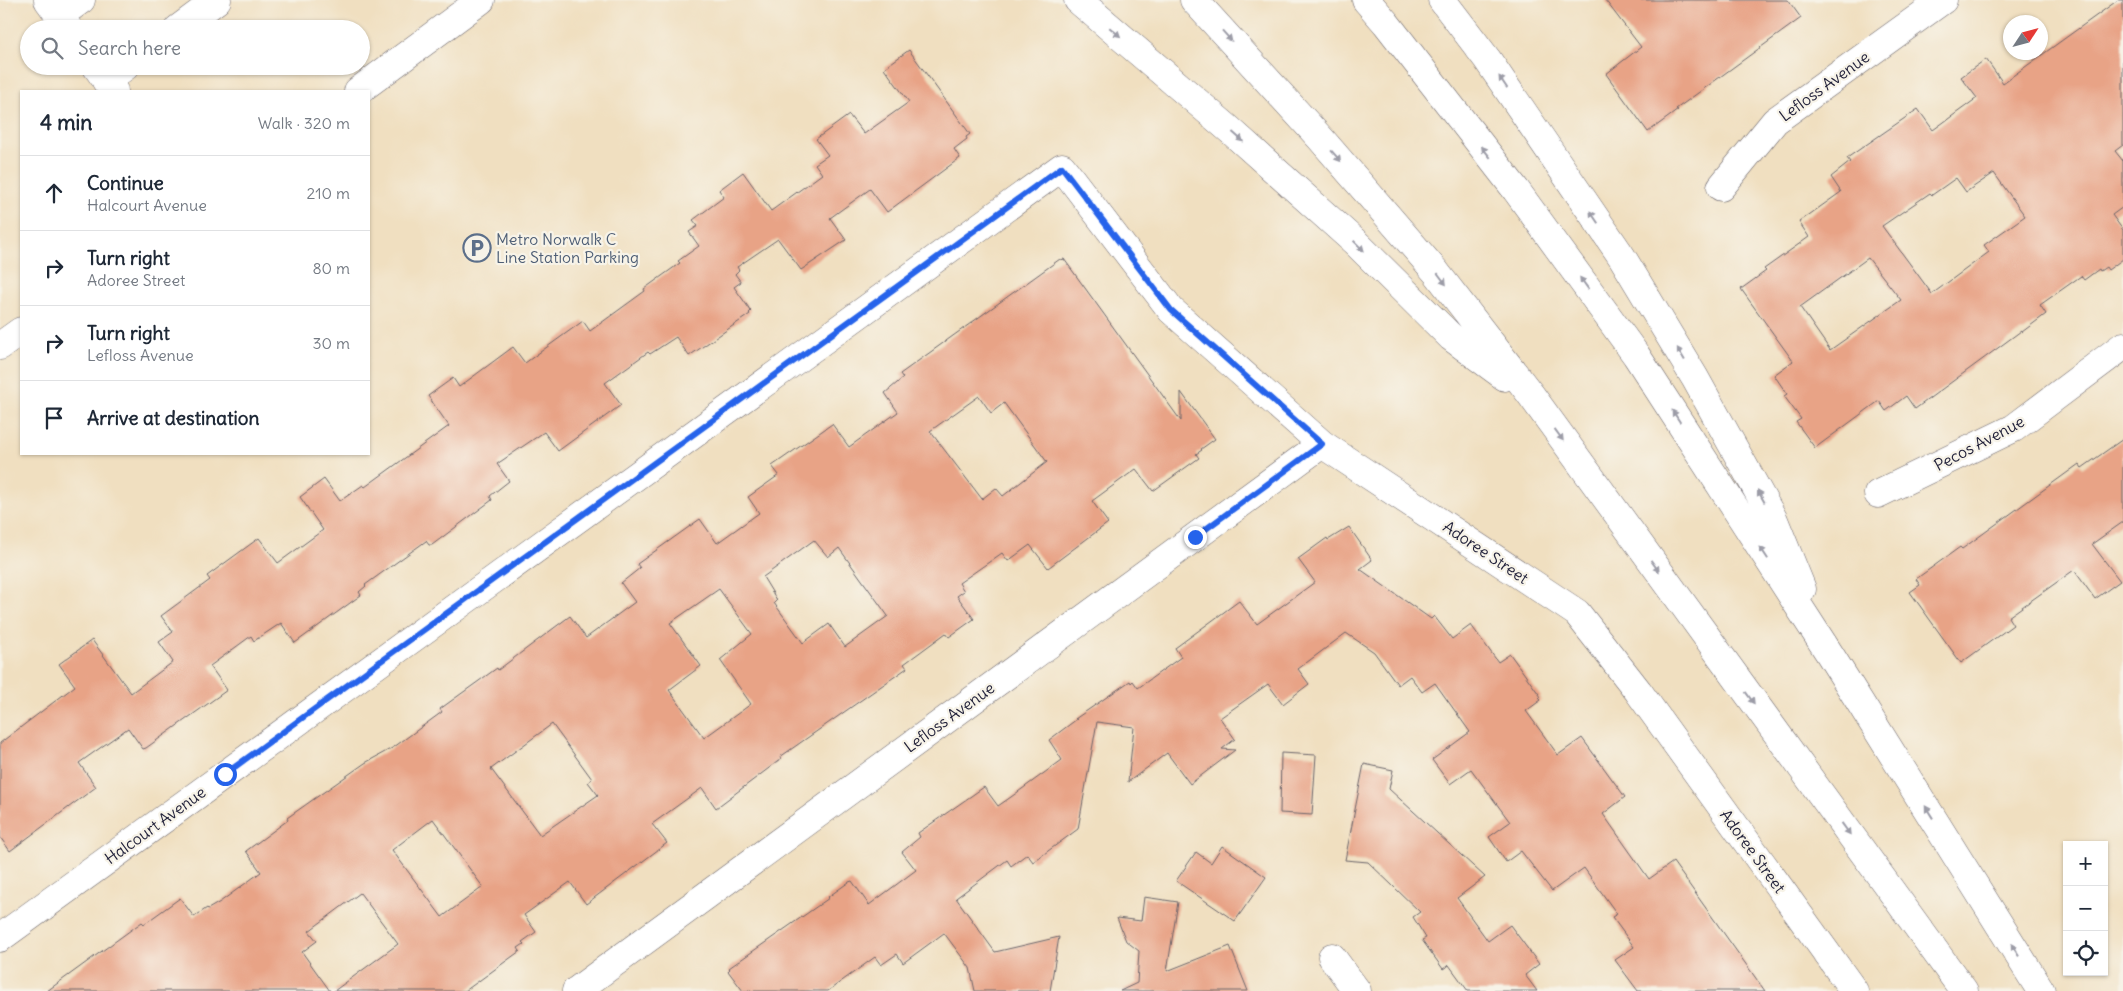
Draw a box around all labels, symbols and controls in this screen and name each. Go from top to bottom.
north arrow [2003,15,2048,60]
search box [20,20,370,75]
one-way arrow [1108,26,1121,37]
one-way arrow [1221,29,1232,42]
icon: search [38,34,66,62]
text: Search here [78,36,181,60]
street label: Lefloss Avenue [1775,47,1873,125]
one-way arrow [1498,75,1508,89]
text: 4 min [40,109,92,136]
text: Walk · 320 m [258,113,350,133]
one-way arrow [1232,131,1244,143]
one-way arrow [1481,146,1492,159]
one-way arrow [1330,150,1342,162]
text: Continue [87,171,164,195]
icon: ahead [40,179,68,207]
text: 210 m [307,183,350,203]
text: Halcourt Avenue [87,195,207,215]
one-way arrow [1589,210,1599,223]
place label: Metro Norwalk C Line Station Parking [496,229,639,267]
parking icon: Metro Norwalk C Line Station Parking [462,233,492,263]
one-way arrow [1353,240,1365,252]
text: Turn right [87,246,170,270]
icon: right [40,254,68,282]
text: 80 m [312,258,350,278]
text: Adoree Street [87,270,185,290]
one-way arrow [1437,272,1447,286]
one-way arrow [1578,277,1589,290]
text: Turn right [87,321,170,345]
icon: right [40,329,68,357]
text: 30 m [313,333,350,353]
text: Lefloss Avenue [87,345,194,365]
one-way arrow [1676,348,1685,361]
icon: arrive [40,404,68,432]
text: Arrive at destination [87,406,260,430]
one-way arrow [1671,410,1681,423]
street label: Pecos Avenue [1930,411,2028,475]
one-way arrow [1554,428,1565,441]
one-way arrow [1756,489,1765,502]
street label: Adoree Street [1440,516,1533,588]
route end [1184,526,1207,549]
one-way arrow [1759,546,1769,559]
one-way arrow [1650,559,1660,573]
street label: Lefloss Avenue [900,678,998,756]
one-way arrow [1745,691,1756,704]
route start [214,763,237,786]
street label: Halcourt Avenue [101,782,209,868]
street label: Adoree Street [1716,805,1790,897]
one-way arrow [1924,806,1933,819]
one-way arrow [1841,822,1851,836]
map controls [2063,841,2108,976]
button: + [2063,841,2108,886]
button: − [2063,886,2108,931]
button: locate [2063,931,2108,976]
one-way arrow [2010,943,2019,956]

